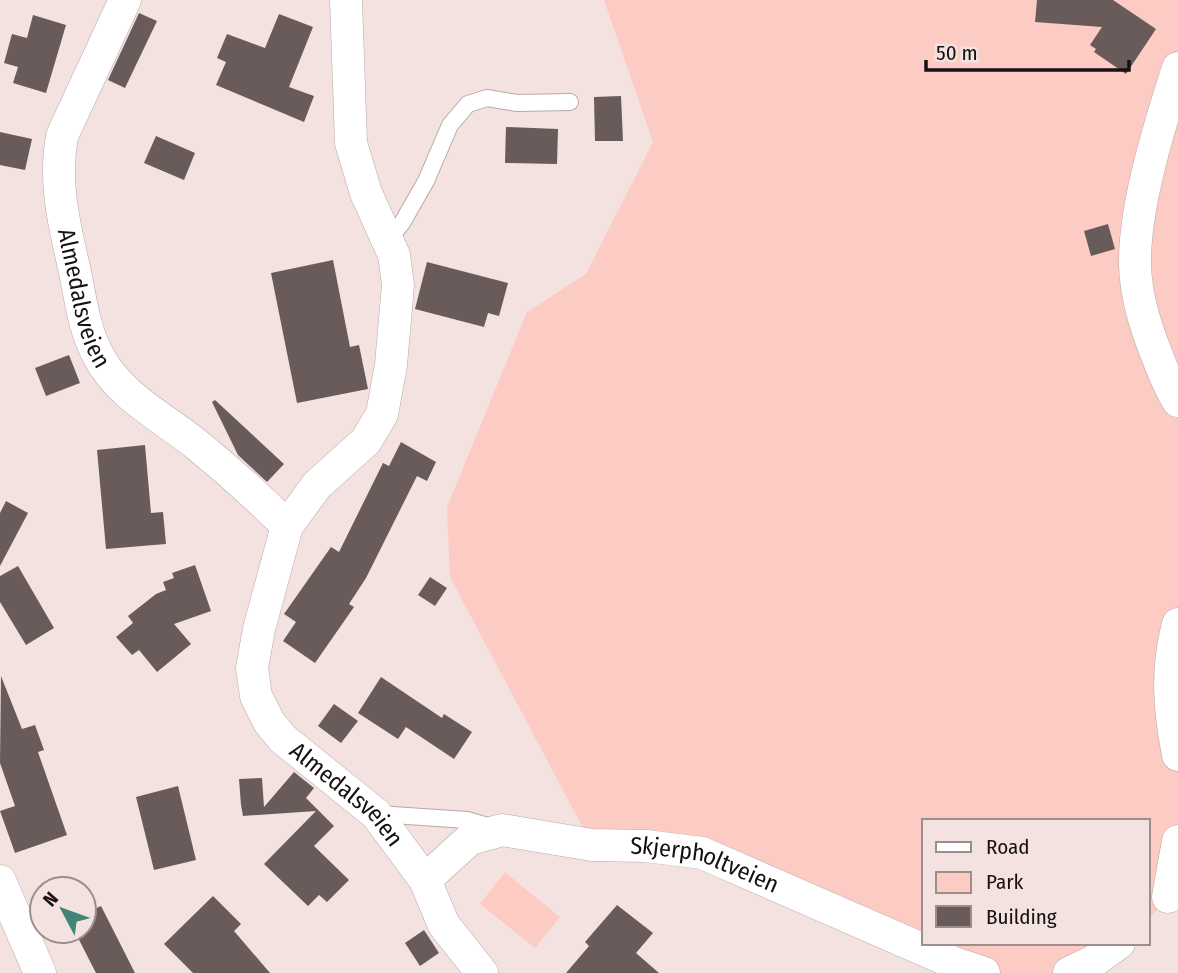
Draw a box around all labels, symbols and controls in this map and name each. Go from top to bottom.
scale bar [926,28,1129,72]
text: 50 m [936,40,978,66]
street label: Almedalsveien [52,226,116,373]
street label: Almedalsveien [284,736,409,852]
legend [922,819,1150,945]
street label: Skjerpholtveien [630,832,783,899]
text: Road [986,834,1030,860]
text: Park [986,869,1024,895]
north arrow [28,875,98,945]
text: N [38,887,63,911]
text: Building [986,904,1057,930]

